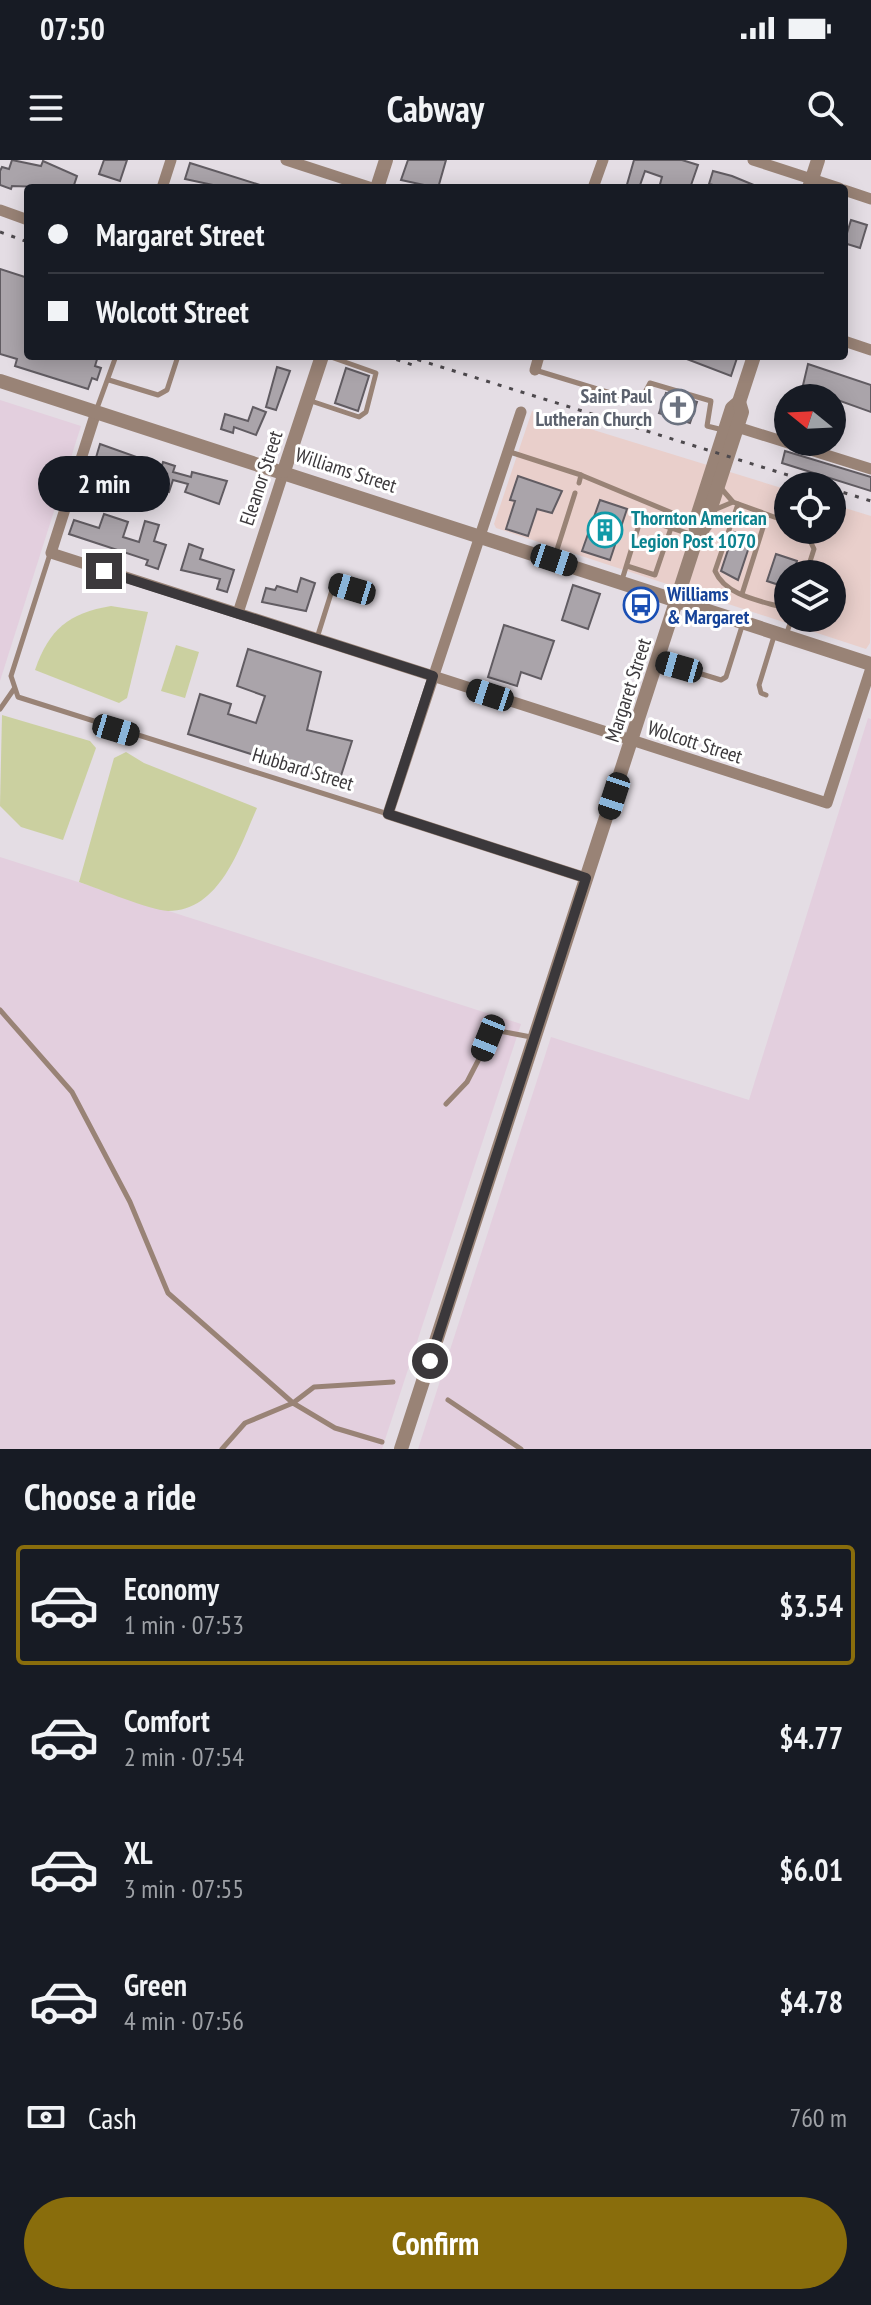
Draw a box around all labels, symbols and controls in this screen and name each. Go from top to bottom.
text: 07:50 [40,9,105,48]
text: Cabway [387,85,484,132]
icon: menu [24,86,68,130]
icon: search [803,86,847,130]
text: Margaret Street [96,215,264,254]
text: Wolcott Street [96,292,249,331]
place label: Saint Paul Lutheran Church [535,383,652,432]
north arrow [774,384,846,456]
map controls [774,384,846,632]
church icon: Saint Paul Lutheran Church [659,388,697,426]
street label: Eleanor Street [233,427,289,529]
street label: Williams Street [292,441,400,499]
callout: 2 min [38,455,170,511]
text: 2 min [78,467,130,500]
button: locate [774,472,846,544]
place label: Thornton American Legion Post 1070 [631,505,767,554]
building icon: Thornton American Legion Post 1070 [586,511,624,549]
car [527,541,581,579]
route end [86,553,122,589]
button: layers [774,560,846,632]
car [326,571,378,607]
place label: Williams & Margaret [666,581,749,630]
bus stop icon: Williams & Margaret [622,586,660,624]
street label: Margaret Street [599,634,657,745]
car [653,649,705,685]
car [463,676,517,714]
car [90,712,142,748]
street label: Wolcott Street [644,714,746,770]
street label: Hubbard Street [249,741,357,797]
car [595,769,633,823]
car [468,1011,508,1065]
route start [412,1343,448,1379]
text: Choose a ride [24,1473,196,1520]
icon: car [28,1569,100,1641]
text: Economy [124,1569,219,1608]
text: $3.54 [779,1586,843,1625]
text: 1 min · 07:53 [124,1608,244,1641]
icon: car [28,1701,100,1773]
text: Comfort [124,1701,210,1740]
text: $4.77 [779,1718,843,1757]
text: 2 min · 07:54 [124,1740,244,1773]
icon: car [28,1833,100,1905]
text: XL [124,1833,153,1872]
text: $6.01 [779,1850,843,1889]
text: 3 min · 07:55 [124,1872,244,1905]
icon: car [28,1965,100,2037]
text: Green [124,1965,187,2004]
text: $4.78 [779,1982,843,2021]
text: 4 min · 07:56 [124,2004,244,2037]
icon: cash [24,2095,68,2139]
text: Cash [88,2098,137,2137]
text: 760 m [789,2101,847,2134]
button: Confirm [24,2197,847,2289]

